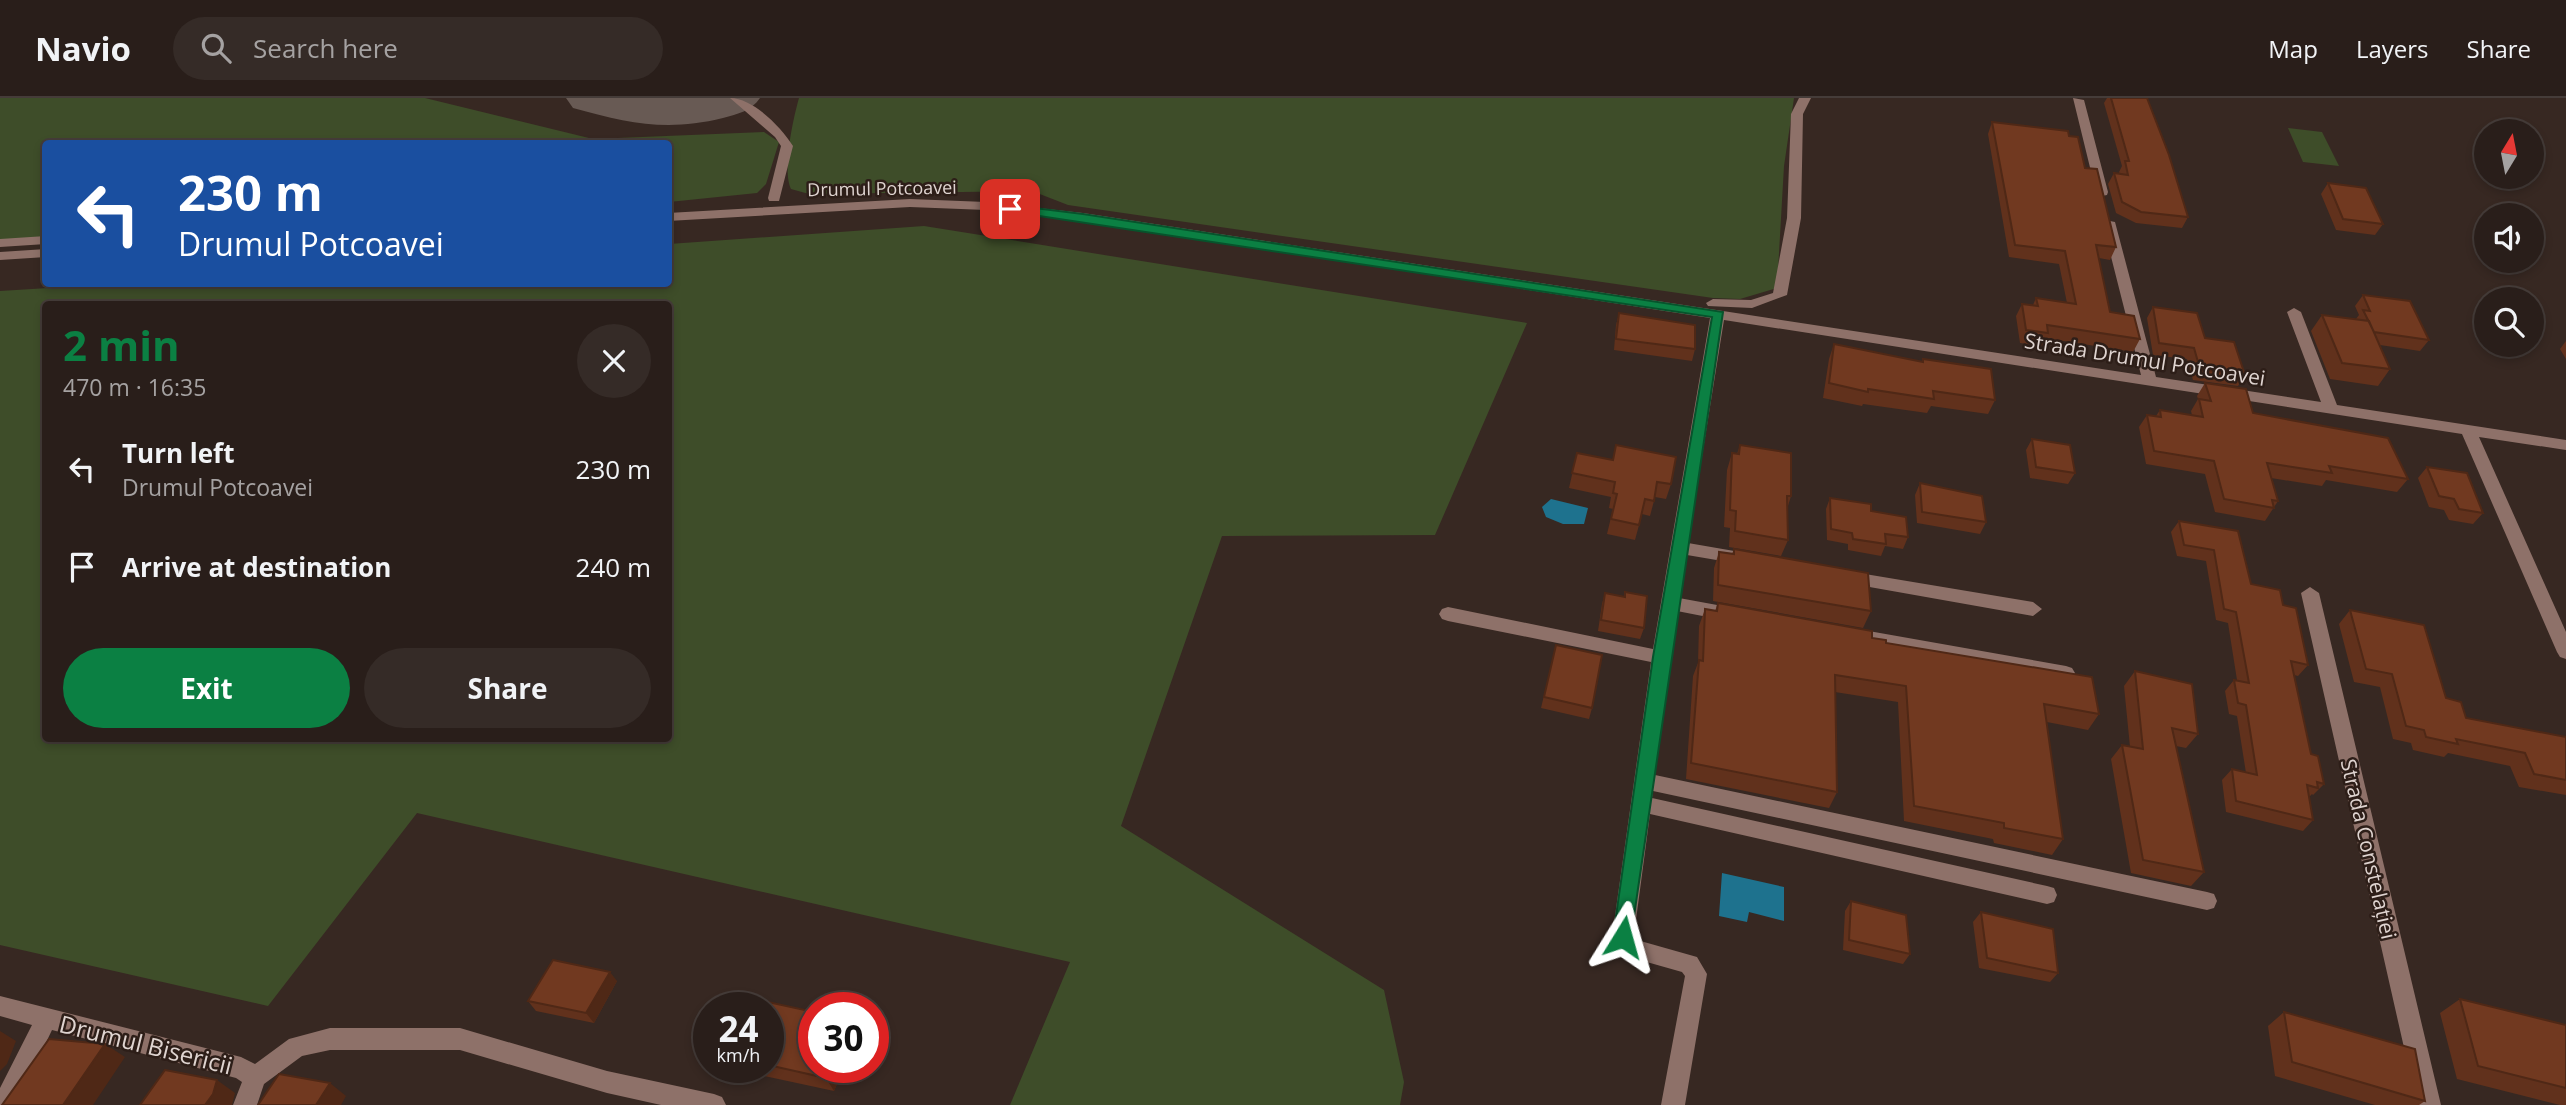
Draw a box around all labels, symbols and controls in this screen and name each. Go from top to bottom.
search box [173,17,663,80]
text: Navio [35,26,131,71]
icon: search [197,29,235,67]
text: Search here [253,30,398,66]
text: Map [2268,32,2318,65]
text: Layers [2356,32,2429,65]
text: Share [2467,32,2531,65]
north arrow [2474,119,2544,189]
map controls [2474,119,2544,357]
text: 230 m [178,159,323,225]
icon: left [63,168,154,259]
street label: Drumul Potcoavei [807,175,957,201]
pin [980,179,1040,239]
icon: arrive [991,190,1029,228]
button: sound [2474,203,2544,273]
text: Drumul Potcoavei [178,222,444,265]
button: search [2474,287,2544,357]
text: 2 min [63,316,180,373]
button: close [577,324,651,398]
street label: Strada Drumul Potcoavei [2022,326,2268,392]
text: 470 m · 16:35 [63,371,206,403]
text: Turn left [122,435,234,471]
icon: left [63,450,101,488]
text: 230 m [576,451,651,487]
text: Drumul Potcoavei [122,471,313,503]
icon: arrive [63,548,101,586]
text: Arrive at destination [122,549,391,585]
text: 240 m [576,549,651,585]
button: Exit [63,648,350,728]
button: Share [364,648,651,728]
street label: Strada Constelației [2335,756,2403,942]
position arrow [1586,900,1660,974]
speed limit sign: 30 [798,992,889,1083]
text: 24 [718,1005,759,1052]
street label: Drumul Bisericii [56,1007,236,1081]
text: km/h [717,1043,760,1067]

